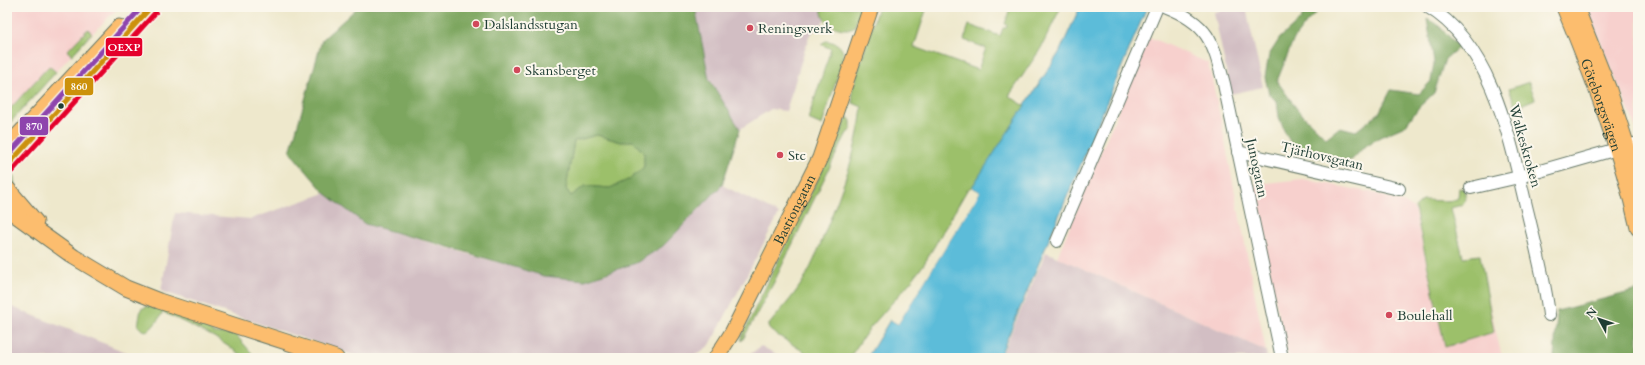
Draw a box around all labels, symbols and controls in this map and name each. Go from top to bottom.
place label: Dalslandsstugan [484,15,578,34]
marker: Dalslandsstugan [471,19,481,29]
place label: Reningsverk [758,19,833,38]
marker: Reningsverk [745,23,755,33]
line badge: OEXP [105,37,143,57]
text: OEXP [107,40,141,55]
street label: Göteborgsvägen [1576,56,1627,154]
place label: Skansberget [525,61,596,80]
marker: Skansberget [512,65,522,75]
line badge: 860 [64,77,94,96]
text: 860 [71,79,88,94]
unlabelled marker [56,101,66,111]
street label: Walkeskroken [1504,101,1546,190]
line badge: 870 [19,116,49,136]
text: 870 [26,119,43,134]
street label: Junogatan [1241,135,1273,199]
street label: Tjärhovsgatan [1279,137,1366,175]
place label: Stc [788,146,806,165]
marker: Stc [775,150,785,160]
street label: Bastiongatan [768,171,820,248]
north arrow [1579,299,1619,339]
text: N [1583,304,1601,321]
place label: Boulehall [1397,306,1453,325]
marker: Boulehall [1384,310,1394,320]

